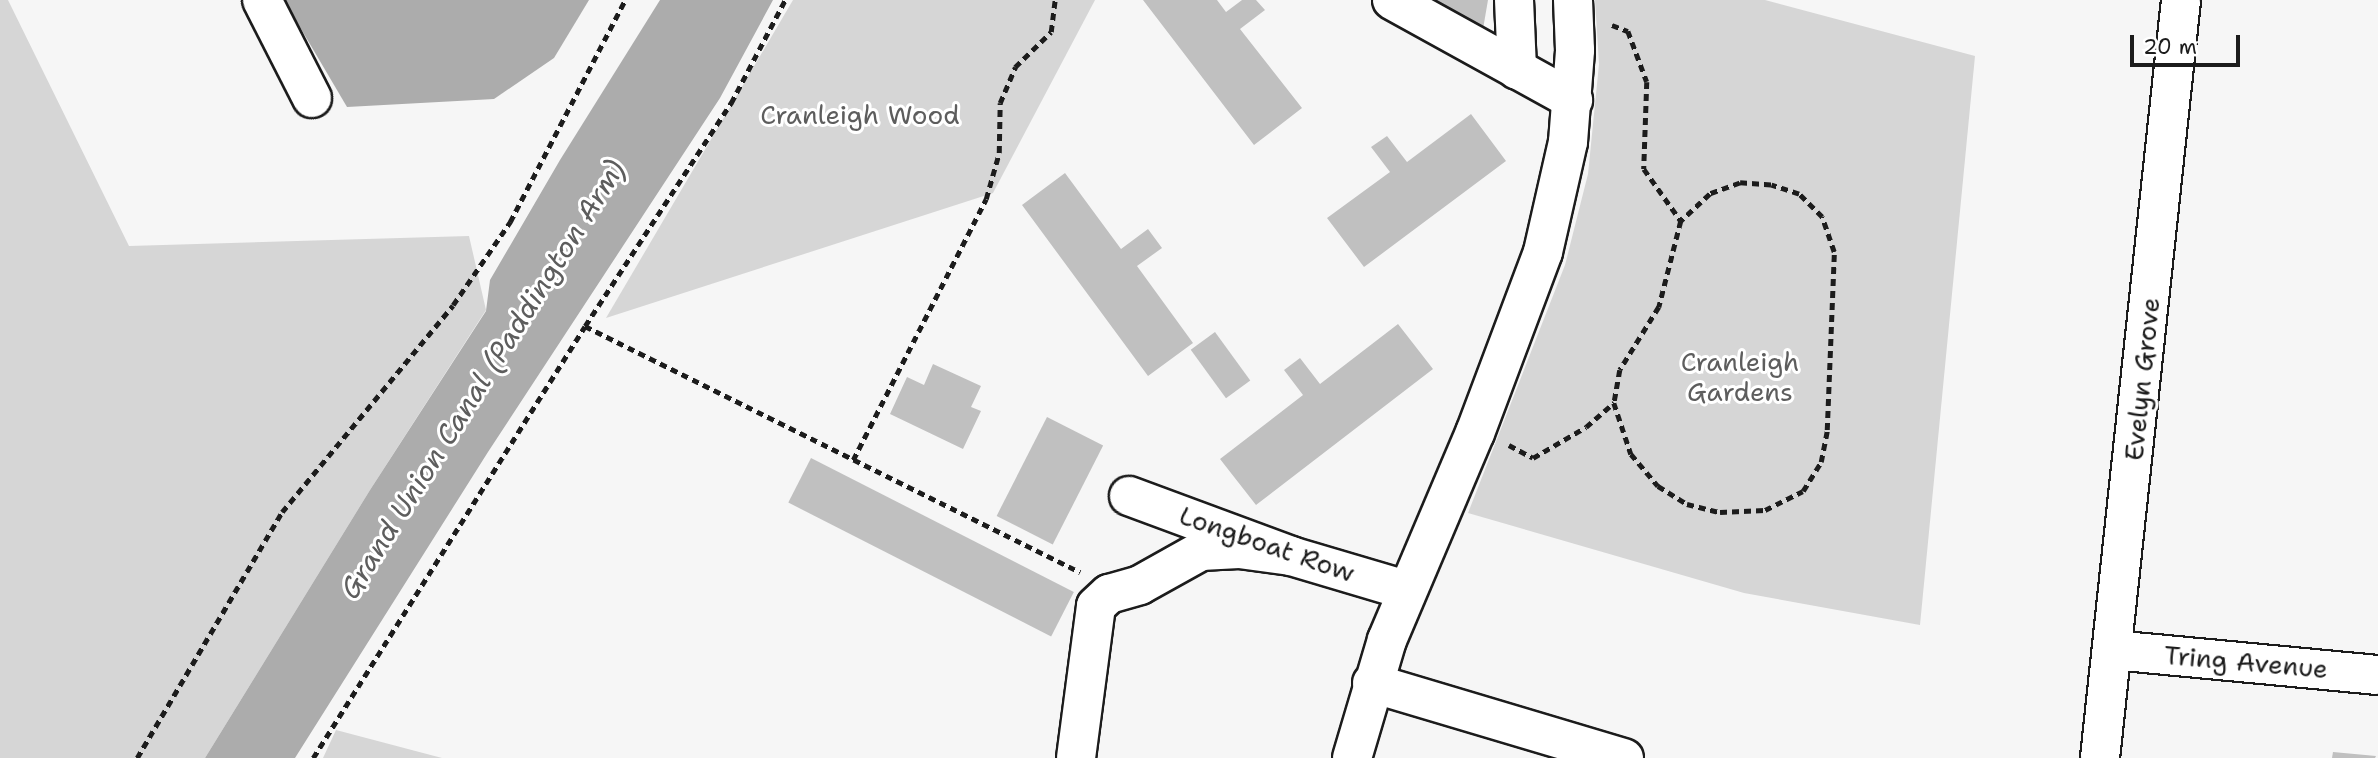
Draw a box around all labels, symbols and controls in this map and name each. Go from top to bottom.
scale bar [2133,21,2243,65]
text: 20 m [2143,33,2197,61]
park label: Cranleigh Wood [760,99,960,131]
water label: Grand Union Canal (Paddington Arm) [332,153,632,605]
street label: Evelyn Grove [2118,296,2166,462]
park label: Cranleigh Gardens [1681,346,1799,408]
street label: Longboat Row [1175,499,1359,589]
street label: Tring Avenue [2163,639,2329,685]

